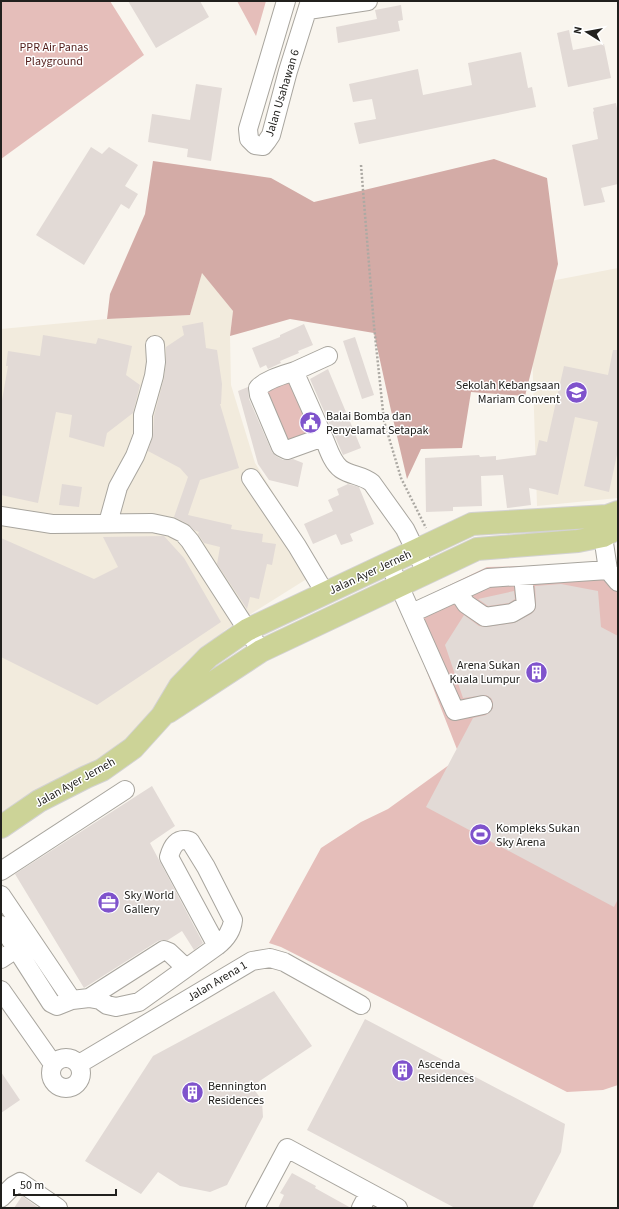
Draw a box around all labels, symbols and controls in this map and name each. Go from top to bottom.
north arrow [567,12,607,52]
text: N [570,25,586,35]
park label: PPR Air Panas Playground [20,39,88,70]
street label: Jalan Usahawan 6 [261,47,304,139]
place label: Sekolah Kebangsaan Mariam Convent [456,377,560,408]
school or university icon: Sekolah Kebangsaan Mariam Convent [563,379,589,405]
place label: Balai Bomba dan Penyelamat Setapak [326,408,429,439]
public building icon: Balai Bomba dan Penyelamat Setapak [297,410,323,436]
street label: Jalan Ayer Jerneh [326,546,414,599]
place label: Arena Sukan Kuala Lumpur [450,657,521,688]
building icon: Arena Sukan Kuala Lumpur [523,659,549,685]
street label: Jalan Ayer Jerneh [32,753,118,812]
place label: Kompleks Sukan Sky Arena [496,820,580,851]
sports icon: Kompleks Sukan Sky Arena [467,822,493,848]
place label: Sky World Gallery [124,887,174,918]
office icon: Sky World Gallery [95,889,121,915]
street label: Jalan Arena 1 [184,957,251,1006]
place label: Ascenda Residences [418,1056,474,1087]
building icon: Ascenda Residences [389,1058,415,1084]
place label: Bennington Residences [208,1078,267,1109]
building icon: Bennington Residences [180,1080,206,1106]
scale bar [14,1171,116,1197]
text: 50 m [20,1177,44,1194]

